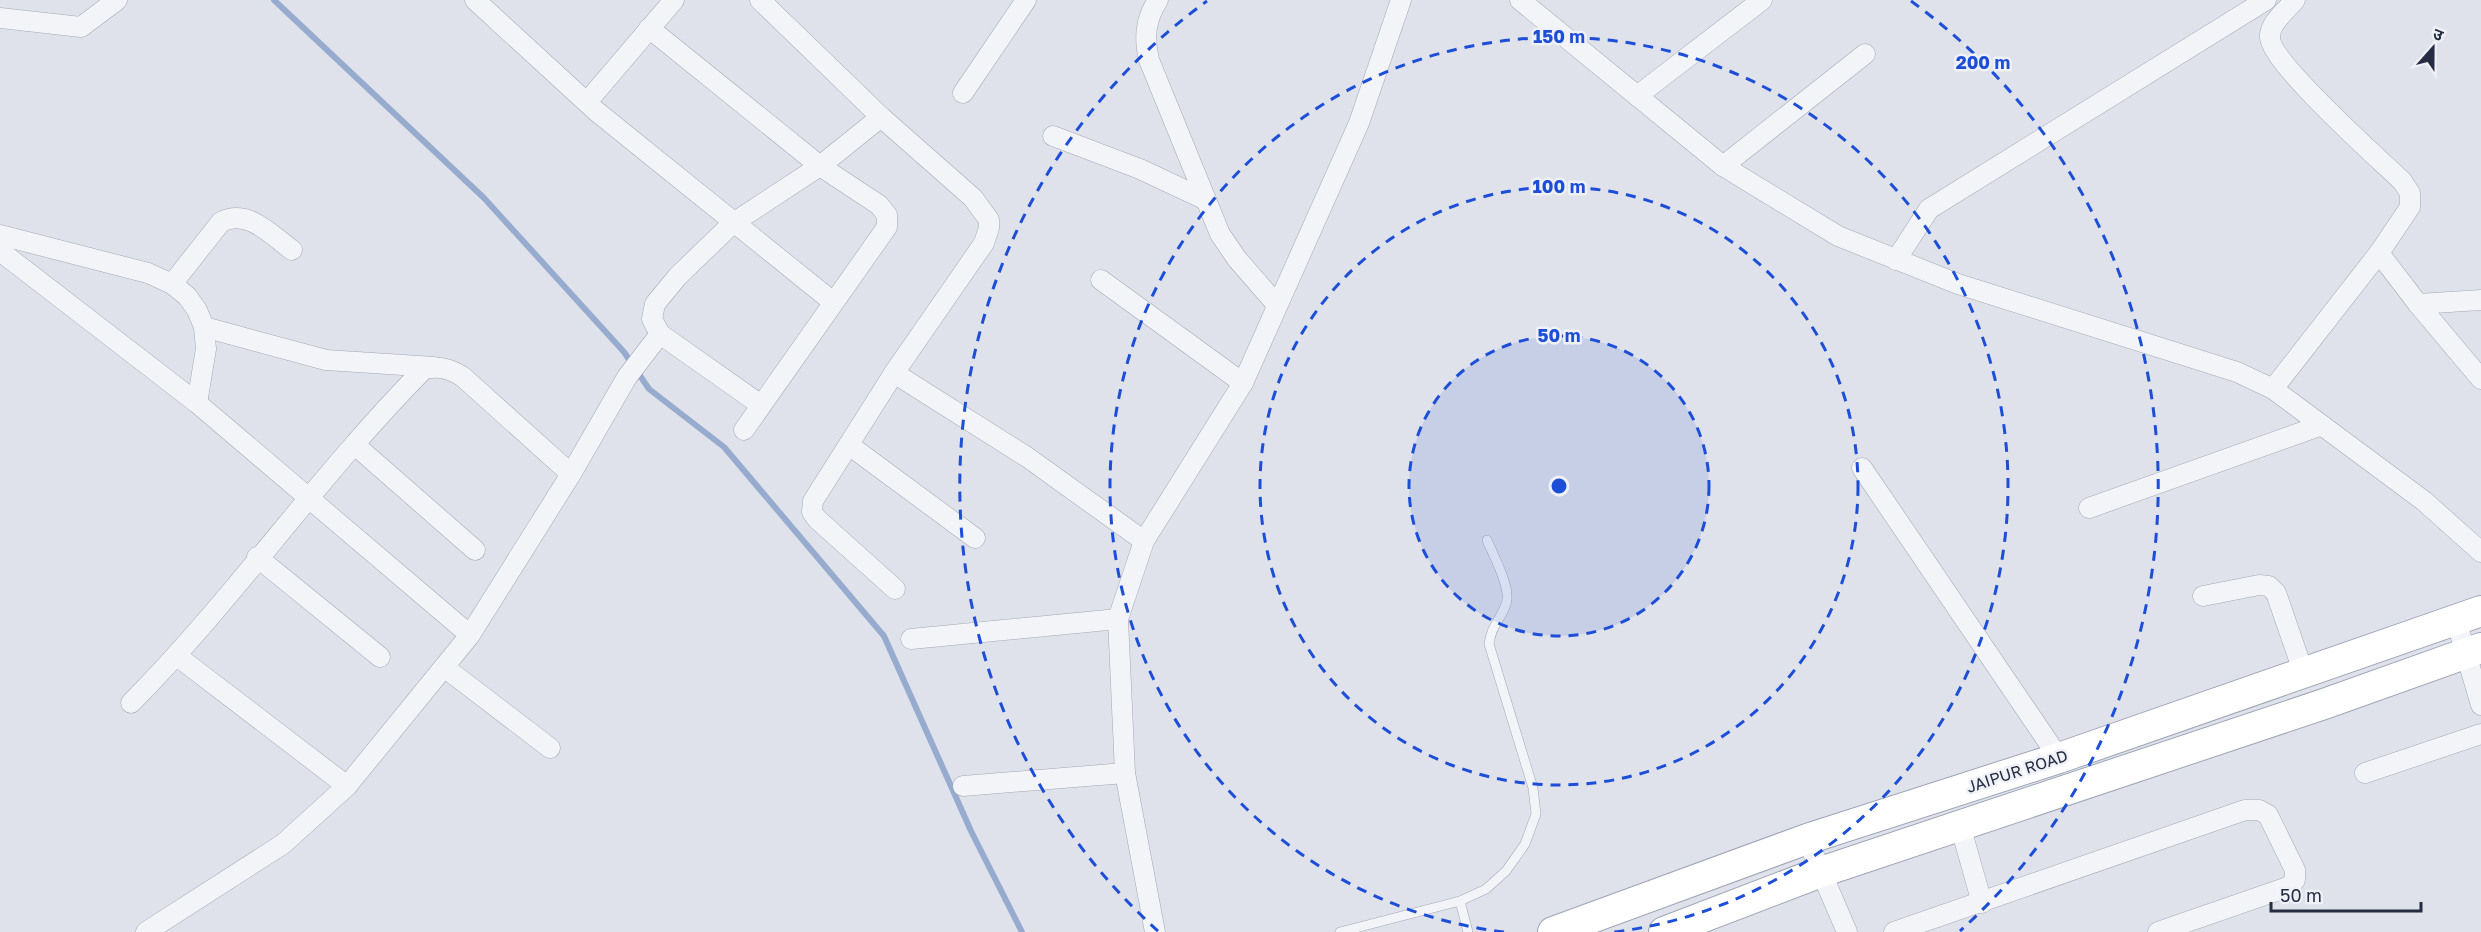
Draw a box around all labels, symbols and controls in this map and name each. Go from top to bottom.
north arrow [2403,18,2463,78]
text: उ [2430,23,2447,45]
text: 150 m [1533,25,1585,47]
text: 200 m [1956,51,2010,73]
text: 100 m [1533,175,1585,197]
text: 50 m [1538,324,1580,346]
centre of rings [1549,476,1569,496]
street label: JAIPUR ROAD [1964,745,2070,797]
scale bar [2271,875,2421,913]
text: 50 m [2280,884,2322,906]

